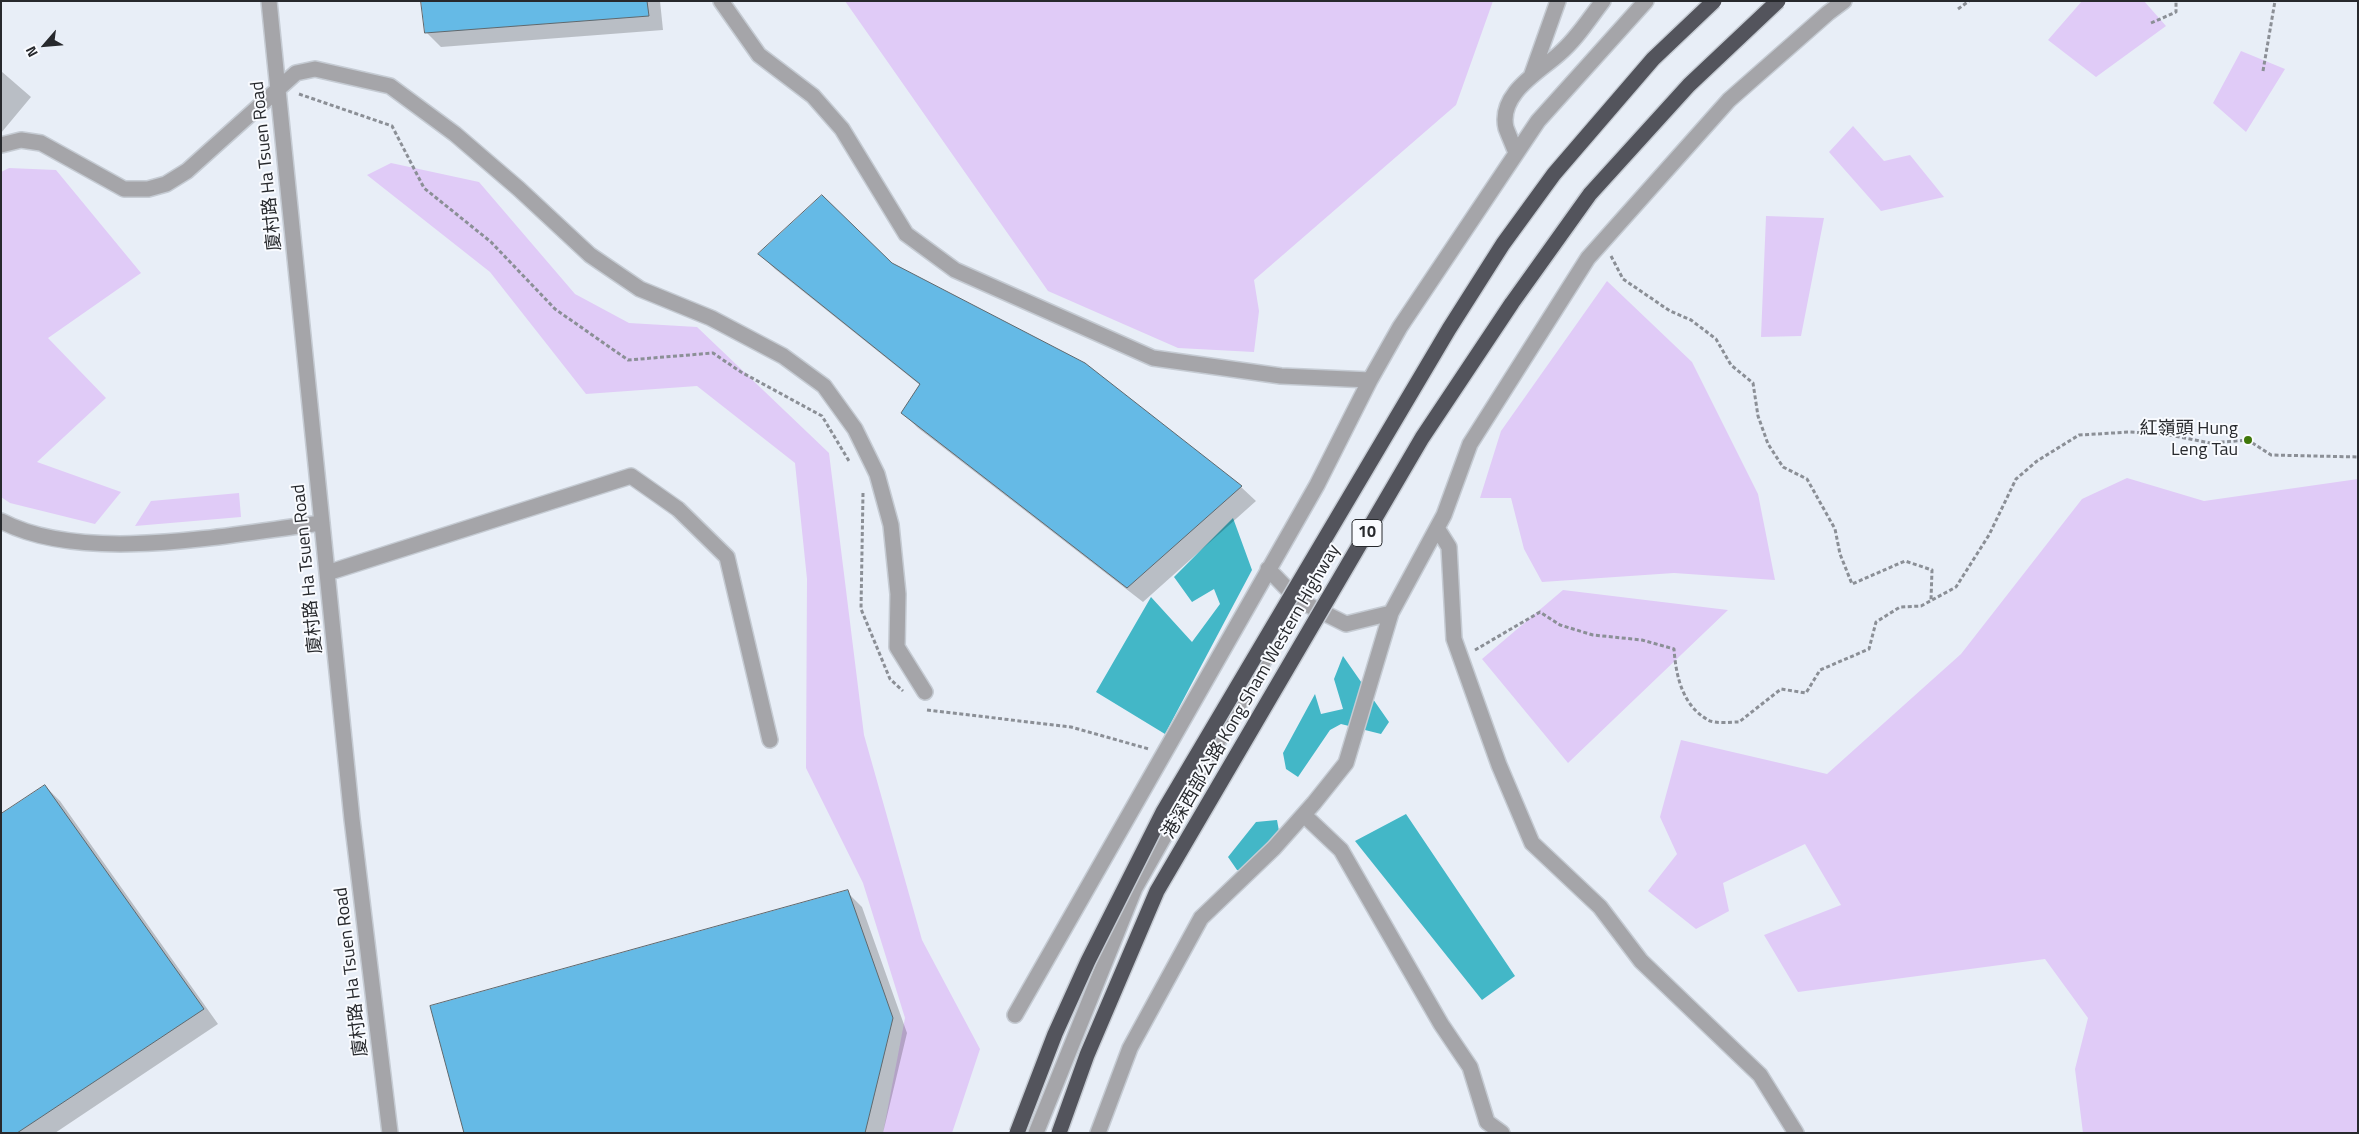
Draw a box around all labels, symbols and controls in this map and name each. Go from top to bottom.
north arrow [20,20,70,70]
text: N [20,43,43,61]
street label: 廈村路 Ha Tsuen Road [247,80,287,252]
place label: 紅嶺頭 Hung Leng Tau [2139,419,2238,462]
marker: 紅嶺頭 Hung Leng Tau [2242,434,2254,446]
street label: 廈村路 Ha Tsuen Road [288,483,328,655]
road number: 10 [1352,520,1382,546]
street label: 港深西部公路 Kong Sham Western Highway [1159,541,1345,843]
street label: 廈村路 Ha Tsuen Road [331,886,373,1058]

